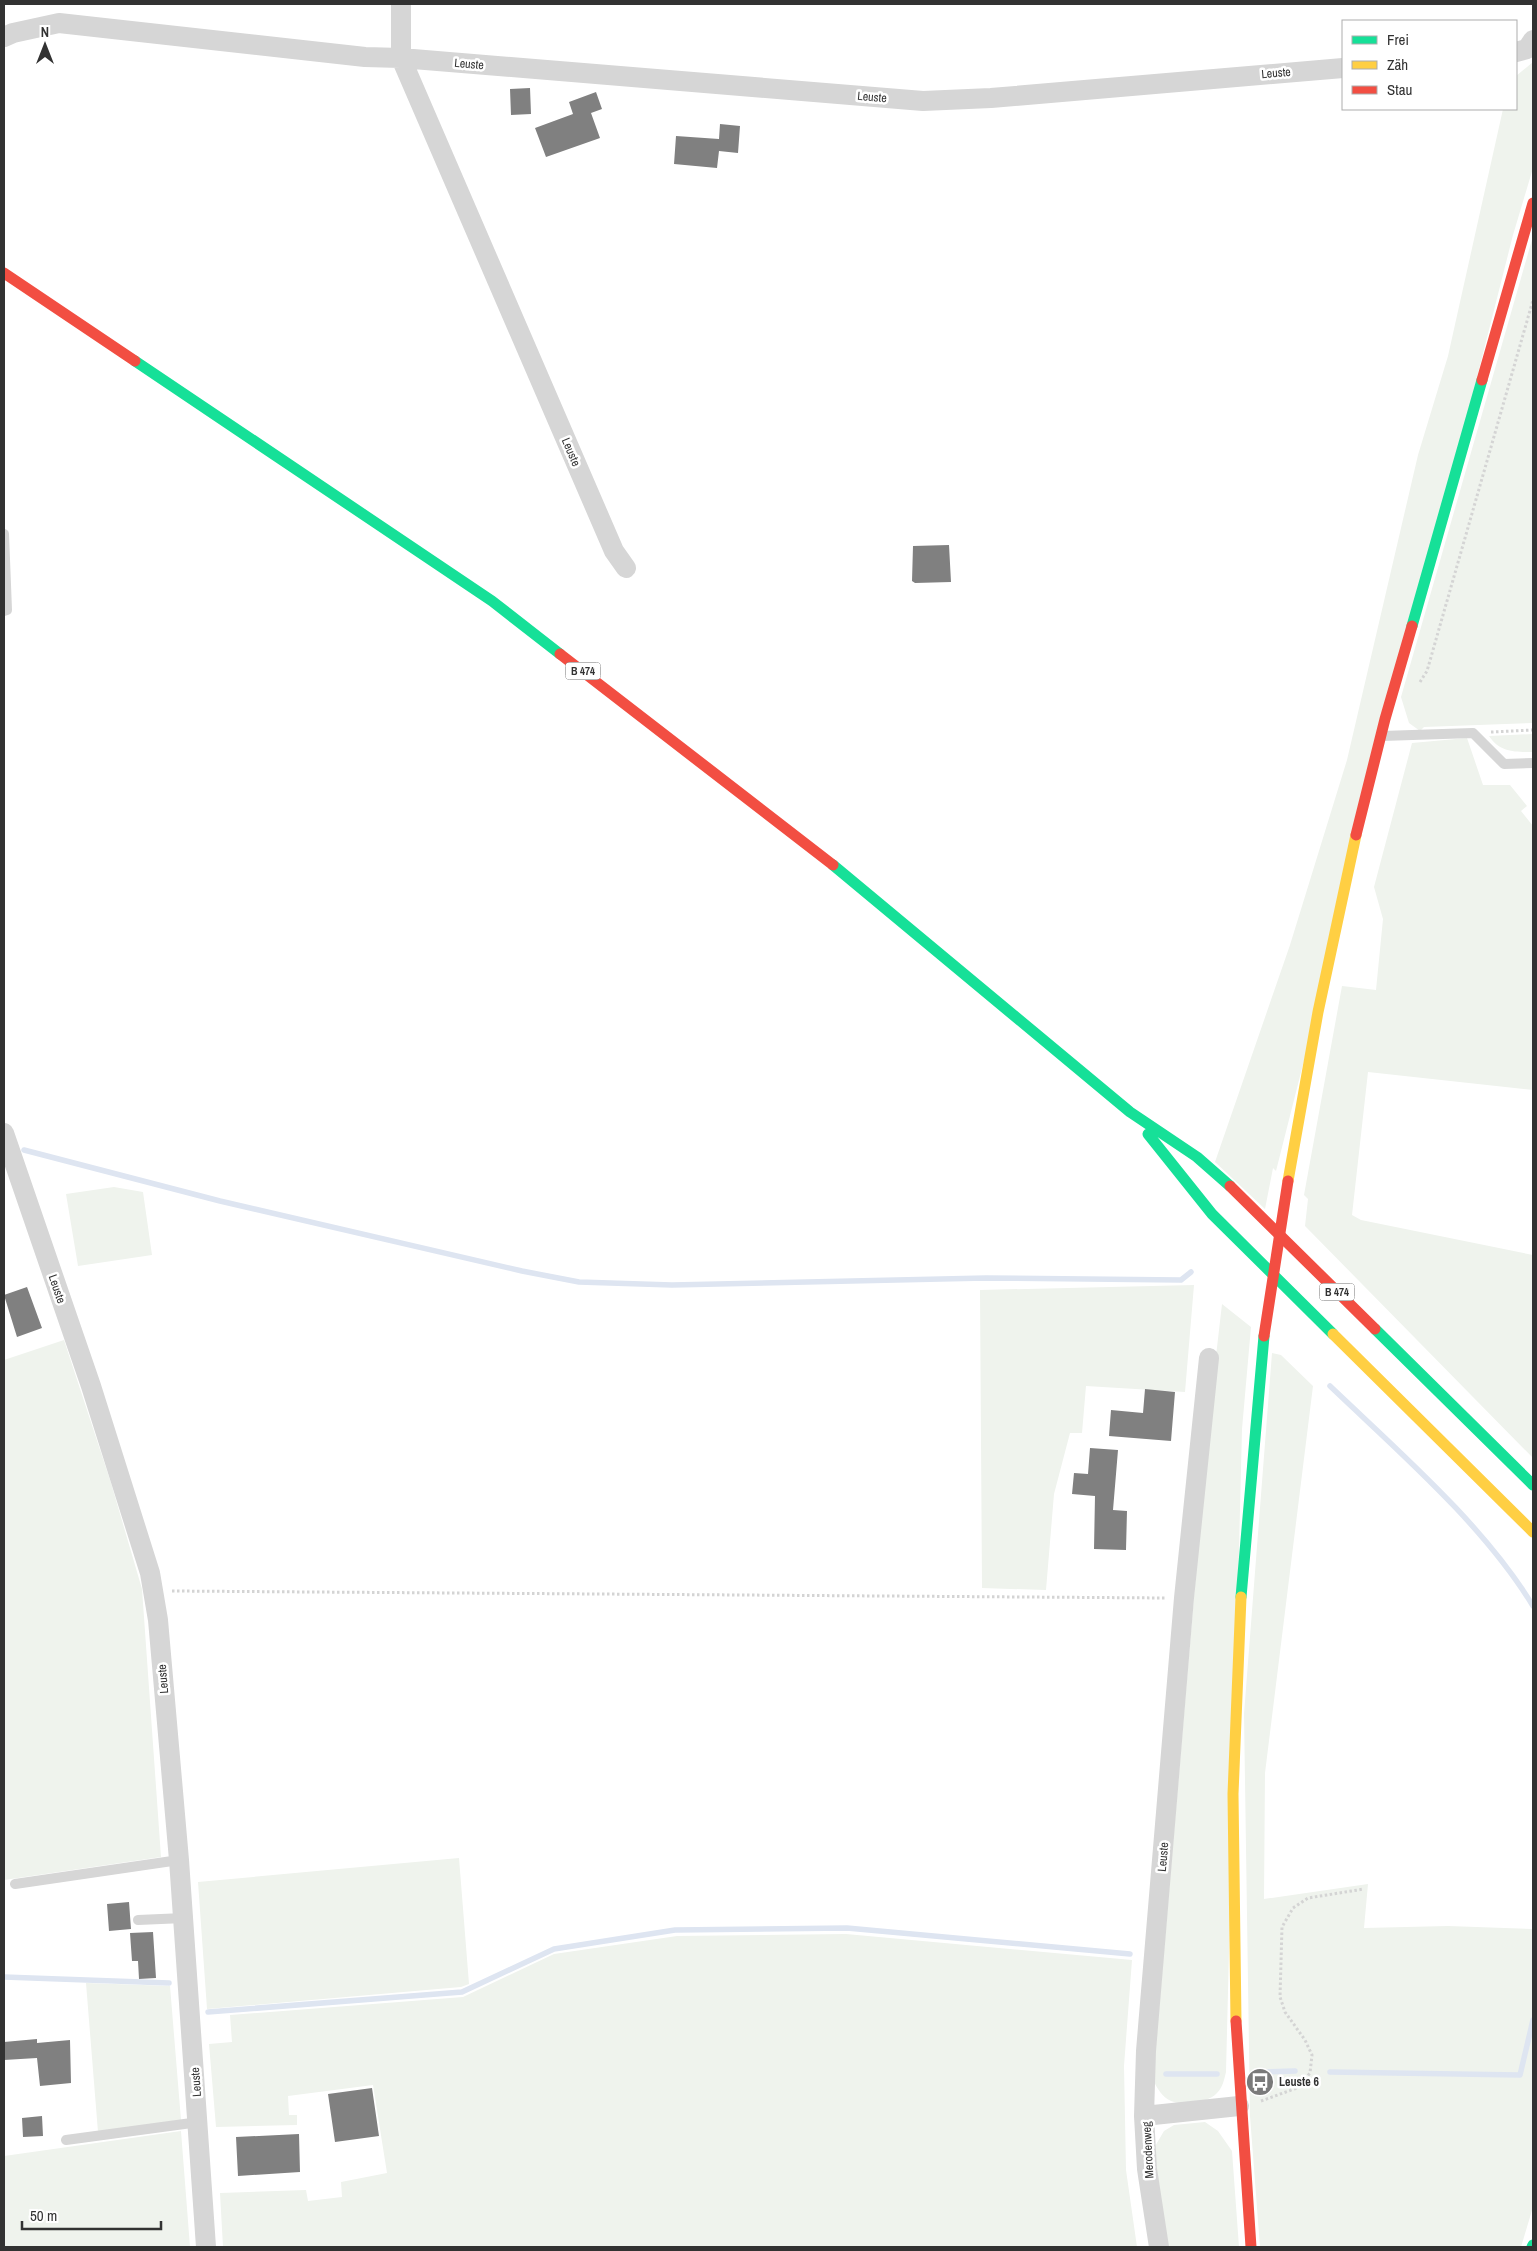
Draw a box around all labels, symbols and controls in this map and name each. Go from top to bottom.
north arrow [20,20,70,70]
legend [1342,20,1517,110]
text: N [41,23,49,41]
text: Frei [1387,29,1409,50]
text: Zäh [1387,54,1408,75]
street label: Leuste [454,55,484,73]
street label: Leuste [1261,64,1291,82]
text: Stau [1387,79,1412,100]
street label: Leuste [857,88,887,106]
street label: Leuste [558,435,584,469]
road number: B 474 [566,662,600,679]
street label: Leuste [45,1272,69,1306]
road number: B 474 [1320,1284,1354,1300]
street label: Leuste [154,1664,172,1694]
street label: Leuste [1154,1842,1172,1872]
street label: Leuste [187,2067,205,2097]
bus stop icon: Leuste 6 [1245,2067,1275,2097]
place label: Leuste 6 [1279,2074,1319,2090]
street label: Merodenweg [1138,2121,1157,2179]
scale bar [22,2198,161,2230]
text: 50 m [30,2205,57,2226]

